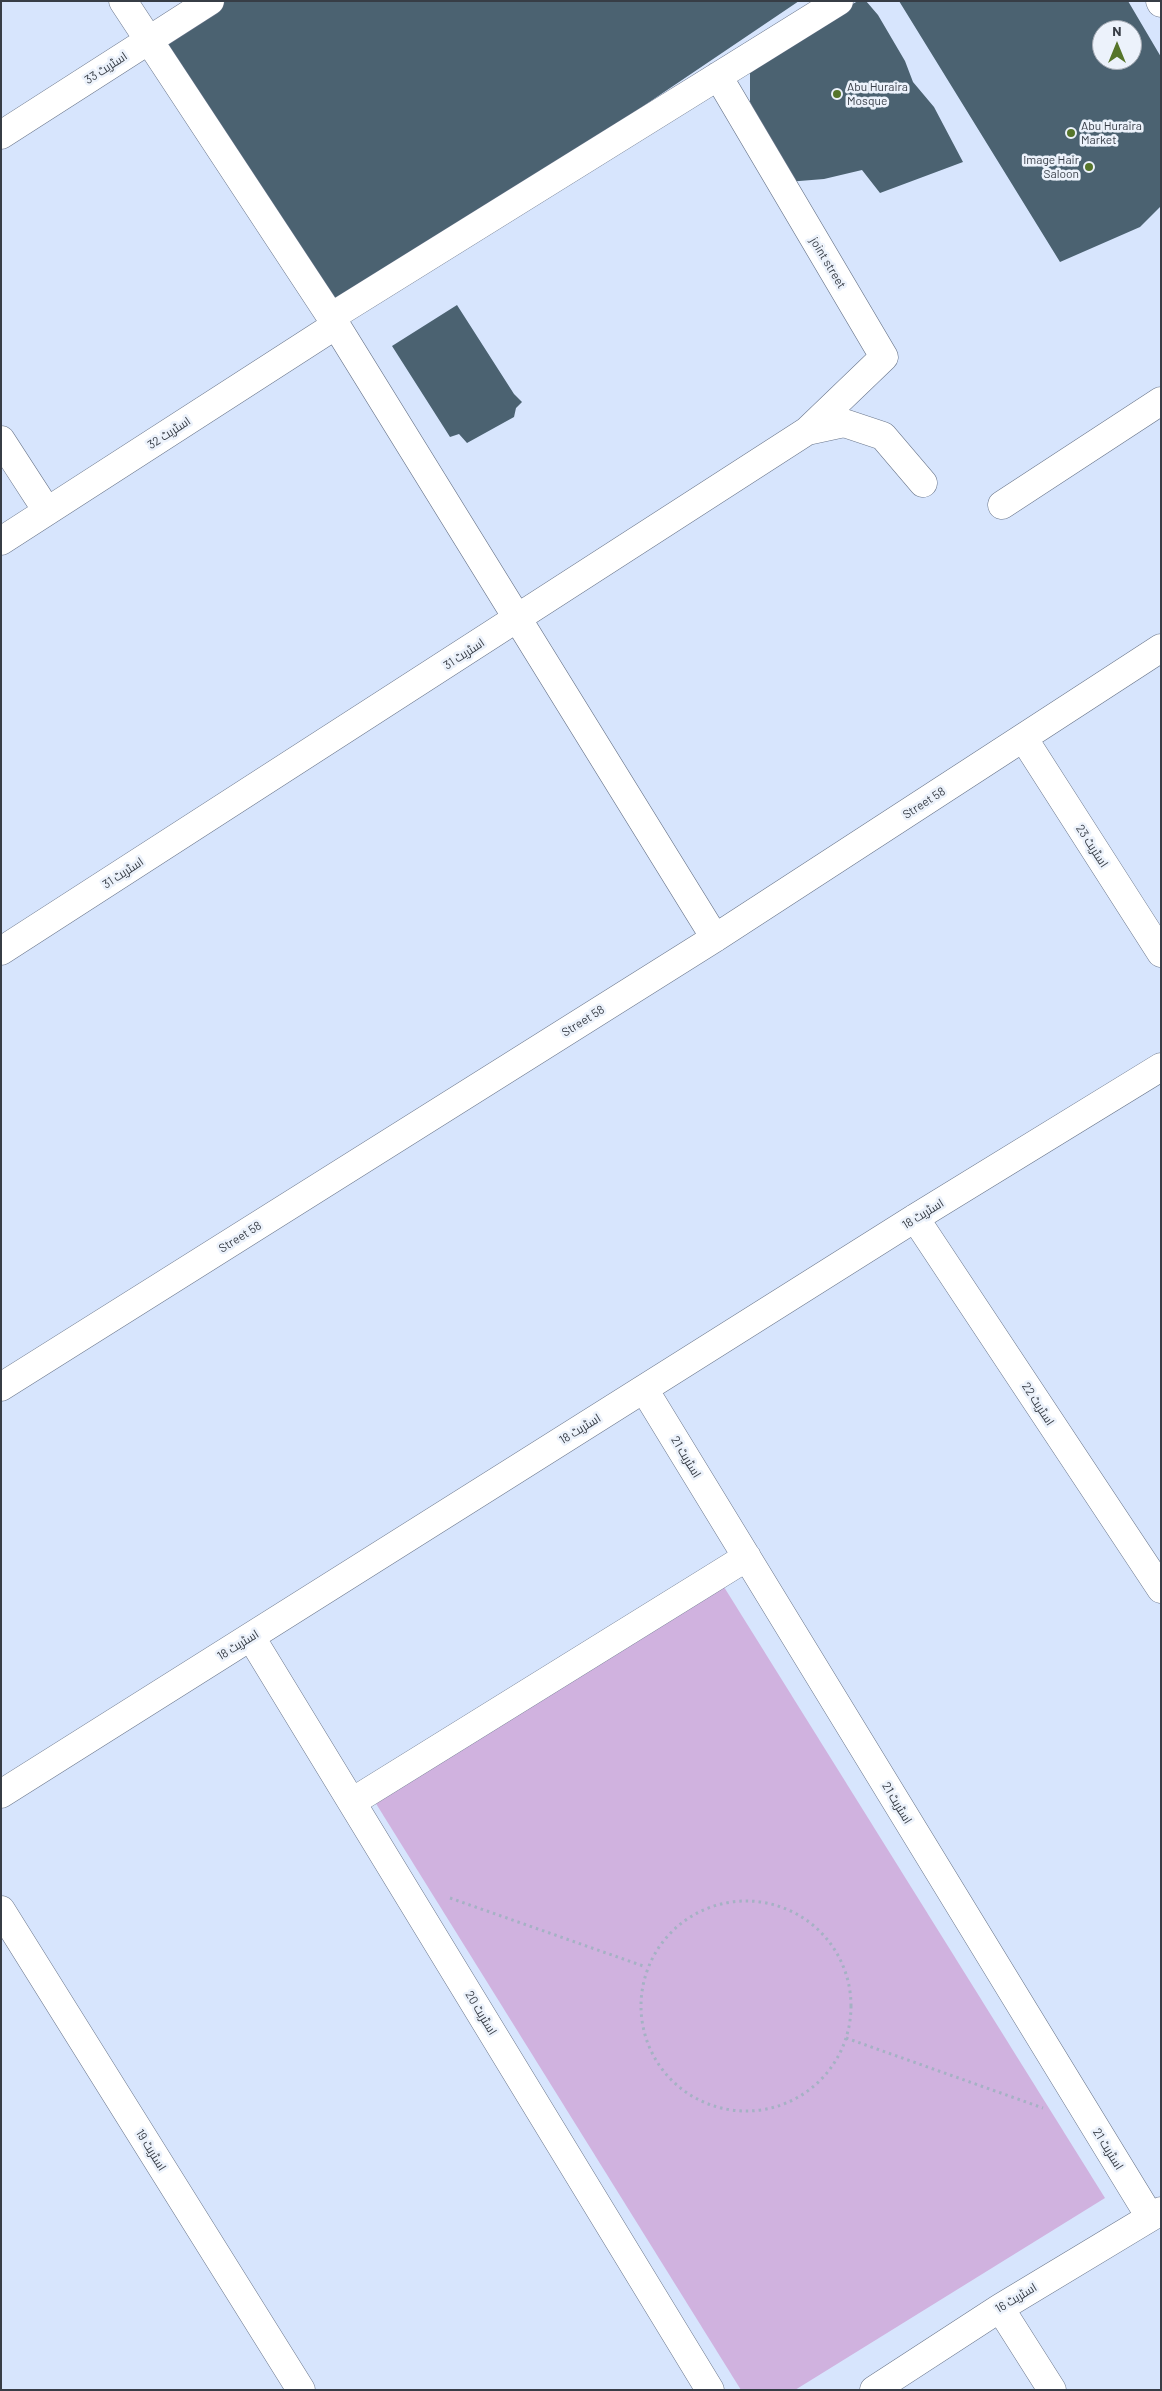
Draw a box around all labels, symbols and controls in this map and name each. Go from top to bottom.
north arrow [1092,20,1142,70]
text: N [1112,22,1122,39]
street label: اسٹریٹ 33 [82,49,130,87]
place label: Abu Huraira Mosque [847,80,908,108]
marker: Abu Huraira Mosque [831,88,843,100]
place label: Abu Huraira Market [1081,119,1142,147]
marker: Abu Huraira Market [1065,127,1077,139]
place label: Image Hair Saloon [1023,153,1079,181]
marker: Image Hair Saloon [1083,161,1095,173]
street label: joint street [807,235,849,291]
street label: اسٹریٹ 32 [145,414,193,452]
street label: اسٹریٹ 31 [441,635,487,673]
street label: Street 58 [900,784,948,822]
street label: اسٹریٹ 23 [1073,822,1111,870]
street label: اسٹریٹ 31 [100,854,146,892]
street label: Street 58 [559,1002,607,1040]
street label: اسٹریٹ 18 [900,1196,946,1232]
street label: Street 58 [216,1218,264,1256]
street label: اسٹریٹ 22 [1019,1380,1057,1428]
street label: اسٹریٹ 18 [557,1411,603,1447]
street label: اسٹریٹ 21 [668,1434,704,1480]
street label: اسٹریٹ 18 [215,1627,261,1663]
street label: اسٹریٹ 21 [879,1780,915,1826]
street label: اسٹریٹ 20 [462,1988,500,2038]
street label: اسٹریٹ 21 [1090,2126,1126,2172]
street label: اسٹریٹ 19 [133,2127,169,2173]
street label: اسٹریٹ 16 [993,2280,1039,2316]

